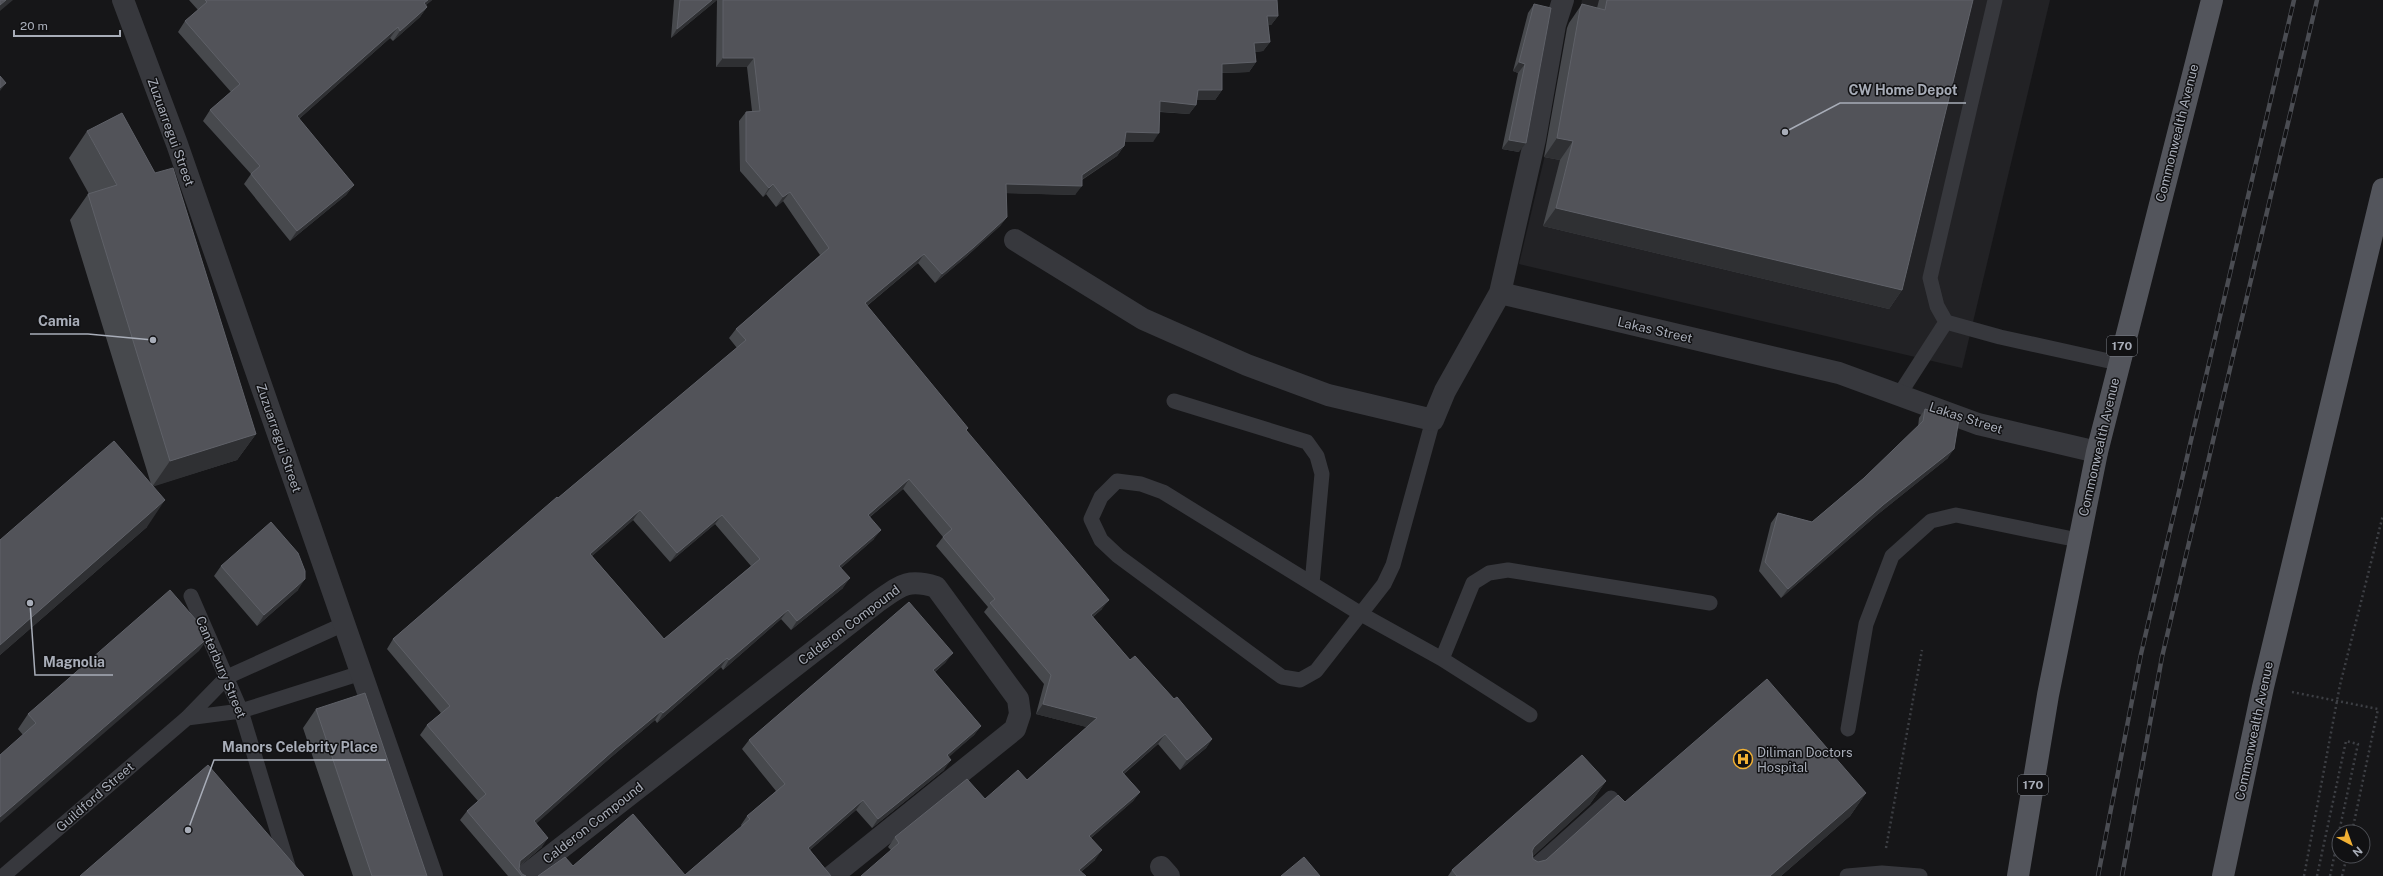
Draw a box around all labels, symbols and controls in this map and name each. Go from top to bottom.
scale bar [14,12,120,38]
text: 20 m [20,19,48,33]
street label: Commonwealth Avenue [2153,62,2201,204]
street label: Zuzuarregui Street [144,76,198,188]
callout: CW Home Depot [1840,77,1966,103]
text: CW Home Depot [1848,82,1958,98]
callout: Camia [30,308,88,334]
text: Camia [38,313,80,329]
street label: Lakas Street [1616,314,1694,346]
road number: 170 [2107,336,2137,356]
street label: Commonwealth Avenue [2076,376,2122,518]
street label: Zuzuarregui Street [253,382,305,494]
street label: Lakas Street [1927,399,2005,437]
street label: Calderon Compound [795,582,903,668]
street label: Canterbury Street [193,614,249,720]
callout: Magnolia [35,649,113,675]
text: Magnolia [43,654,105,670]
street label: Commonwealth Avenue [2232,660,2276,802]
callout: Manors Celebrity Place [214,734,386,760]
text: Manors Celebrity Place [222,739,378,755]
place label: Diliman Doctors Hospital [1757,745,1853,775]
hospital icon: Diliman Doctors Hospital [1732,748,1754,770]
street label: Guildford Street [53,759,137,835]
road number: 170 [2018,775,2048,795]
street label: Calderon Compound [540,779,646,867]
north arrow [2331,824,2371,864]
text: N [2350,844,2365,859]

